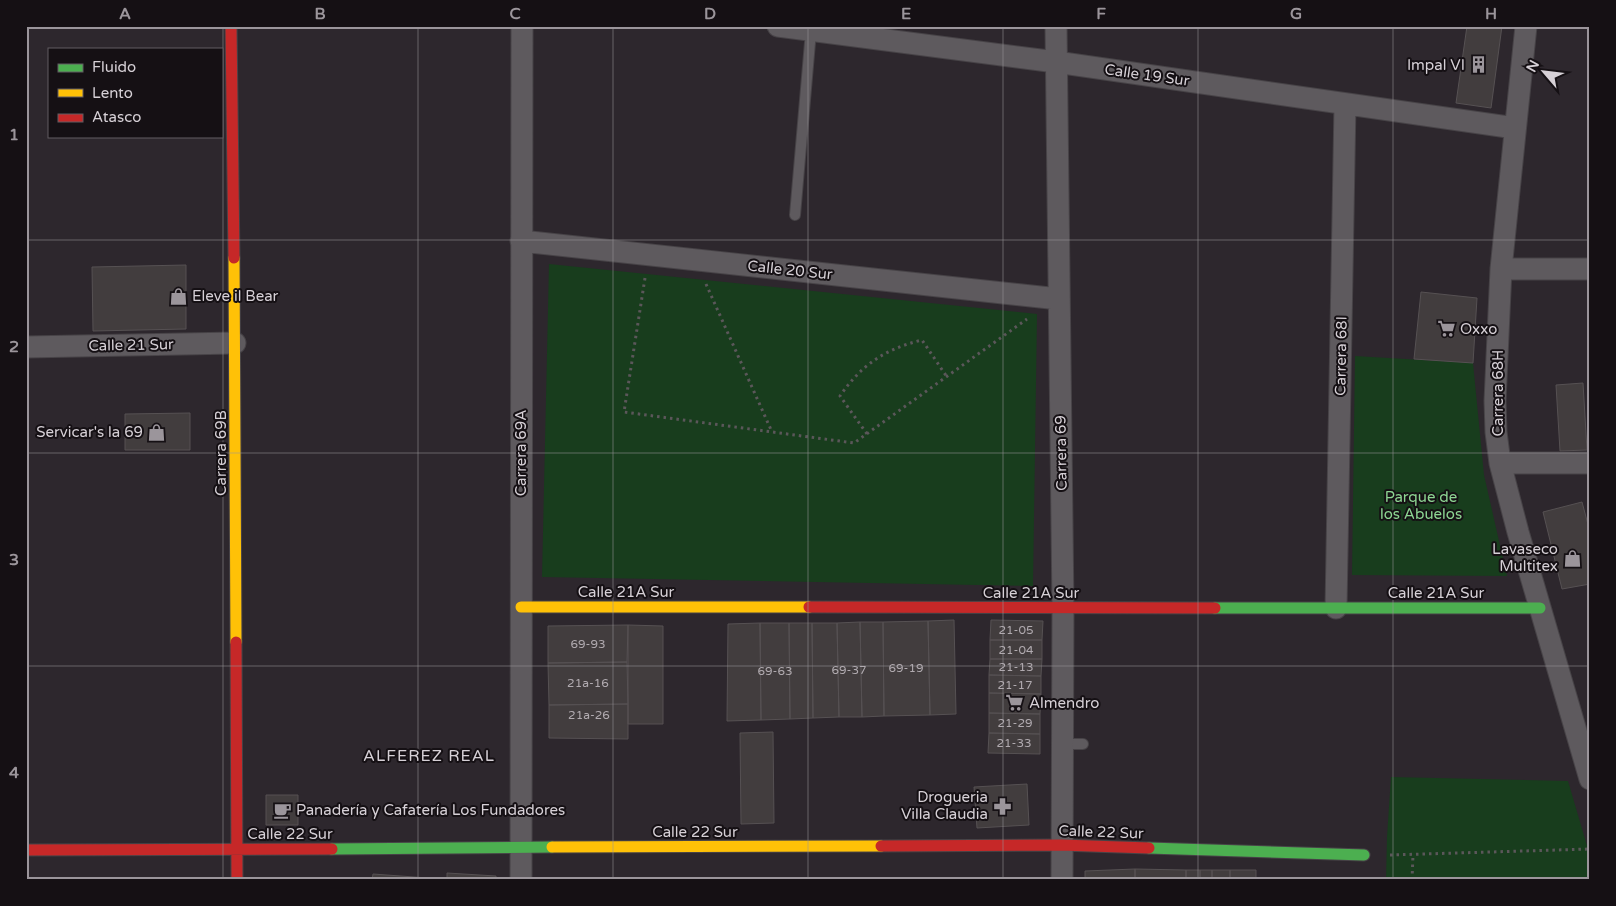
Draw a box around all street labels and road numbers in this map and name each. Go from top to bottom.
street label: Calle 19 Sur [1103,60,1191,90]
street label: Calle 20 Sur [747,257,834,283]
street label: Carrera 68I [1331,316,1351,396]
street label: Calle 21 Sur [88,335,174,355]
street label: Carrera 68H [1489,350,1507,436]
street label: Carrera 69B [212,410,230,496]
street label: Carrera 69A [512,410,530,496]
street label: Carrera 69 [1051,415,1071,491]
street label: Calle 21A Sur [578,583,675,601]
street label: Calle 21A Sur [983,584,1080,602]
street label: Calle 21A Sur [1388,584,1485,602]
street label: Calle 22 Sur [1058,822,1144,842]
street label: Calle 22 Sur [652,823,738,841]
street label: Calle 22 Sur [247,825,333,843]

